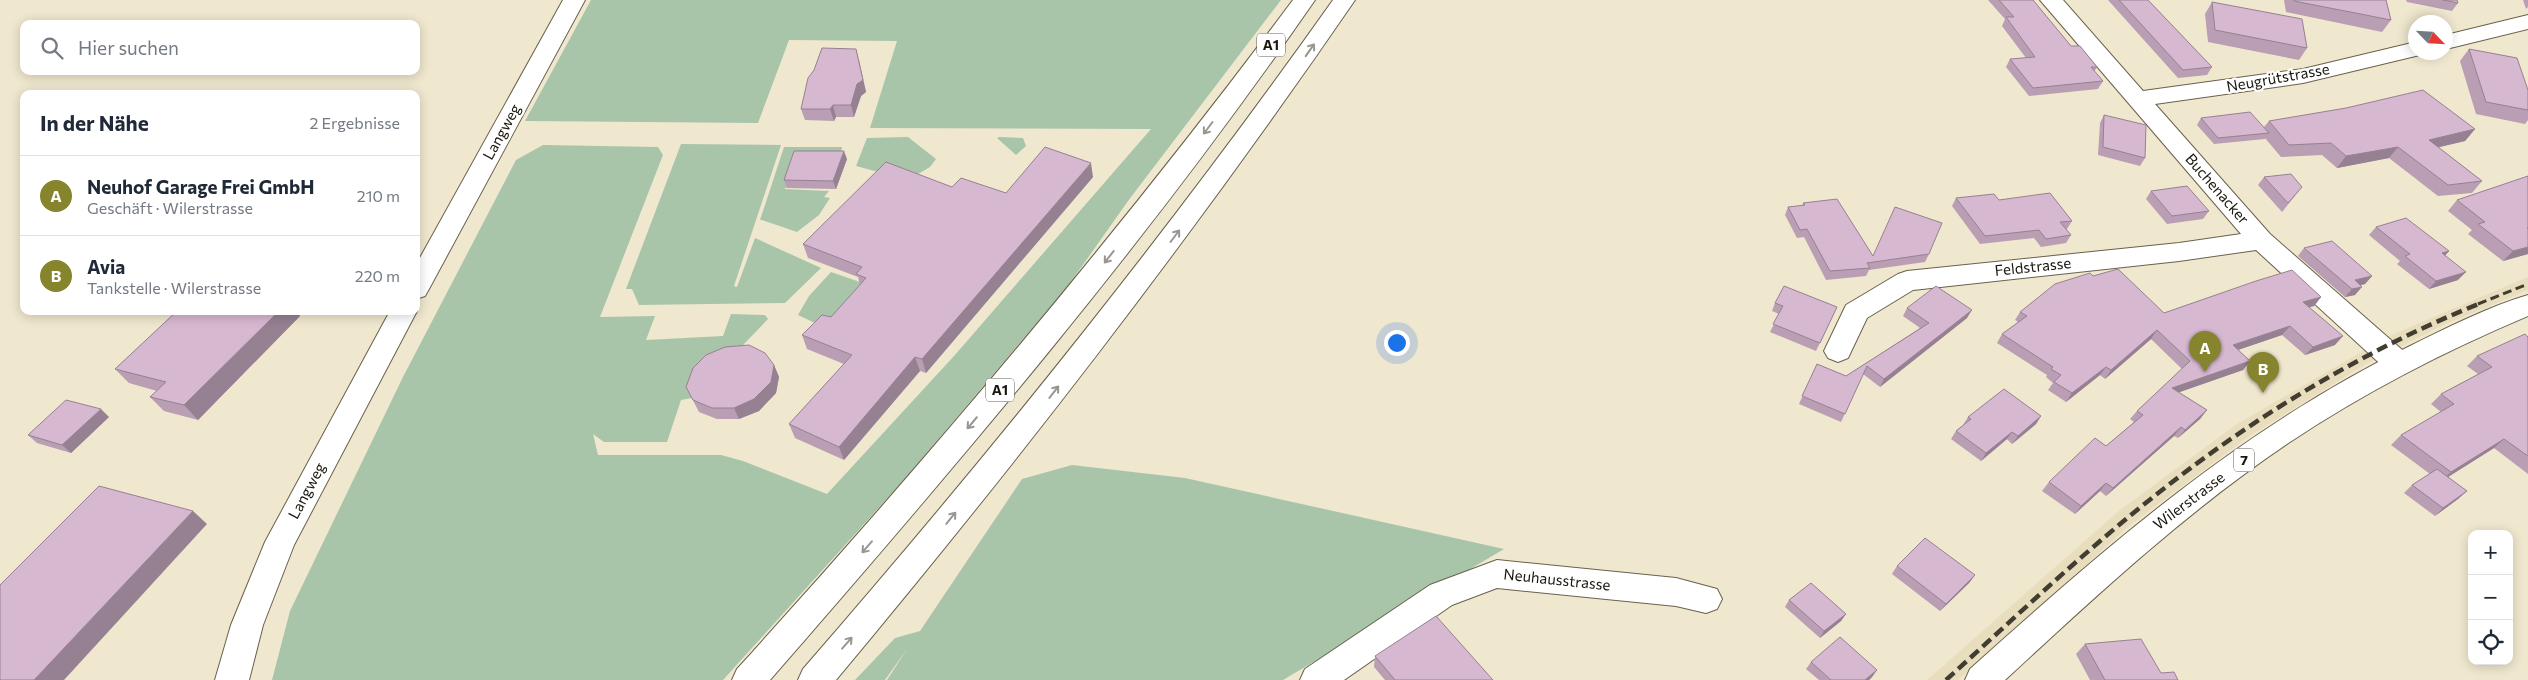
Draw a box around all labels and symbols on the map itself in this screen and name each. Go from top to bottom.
north arrow [2408,15,2453,60]
road number: A1 [1257,34,1285,56]
one-way arrow [1305,43,1315,57]
street label: Neugrütstrasse [2225,59,2331,95]
street label: Langweg [478,100,524,163]
one-way arrow [1203,122,1214,135]
street label: Buchenacker [2182,149,2253,227]
one-way arrow [1169,230,1180,243]
one-way arrow [1103,250,1114,263]
street label: Feldstrasse [1994,253,2072,279]
your location [1384,330,1410,356]
pin: A [2189,331,2221,372]
pin: B [2247,352,2279,393]
road number: A1 [986,378,1014,402]
one-way arrow [1048,386,1059,399]
one-way arrow [967,416,978,429]
road number: 7 [2234,448,2254,472]
street label: Langweg [284,459,328,522]
street label: Wilerstrasse [2149,467,2228,533]
one-way arrow [946,512,957,525]
one-way arrow [861,540,873,553]
street label: Neuhausstrasse [1503,564,1612,594]
one-way arrow [841,637,852,650]

